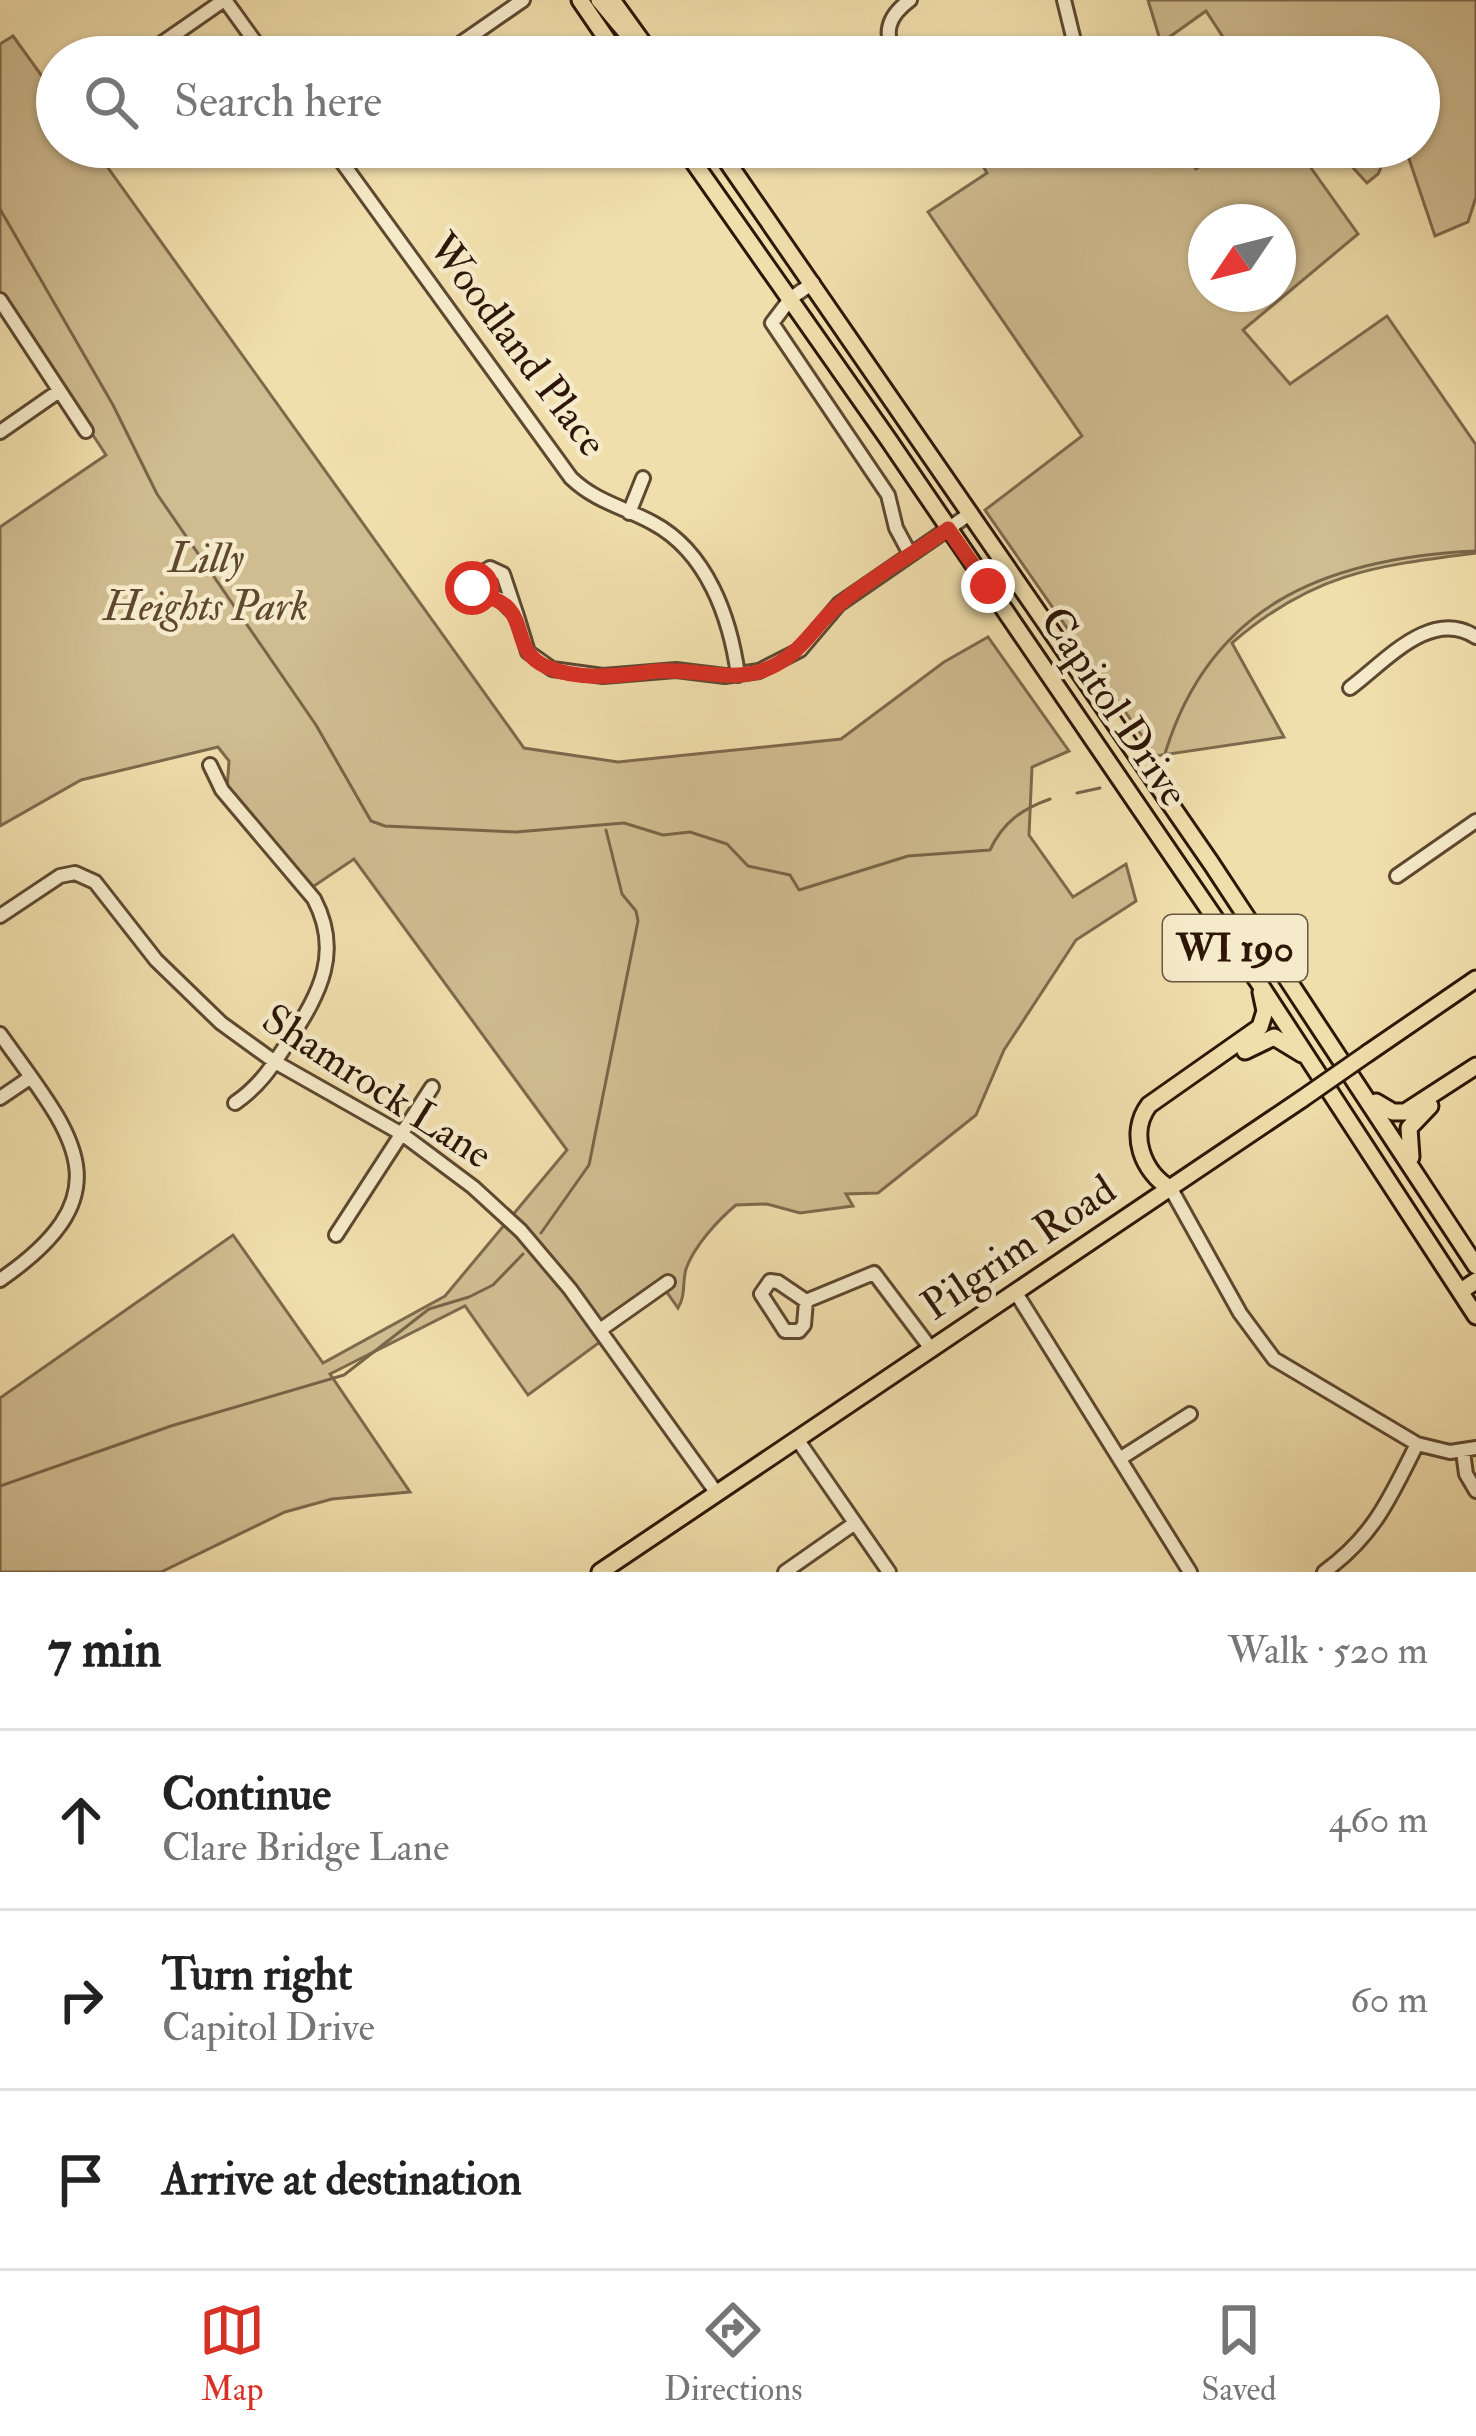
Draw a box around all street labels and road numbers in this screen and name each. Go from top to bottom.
street label: Woodland Place [416,222,618,467]
street label: Capitol Drive [1028,598,1200,816]
road number: WI 190 [1163,915,1307,981]
street label: Shamrock Lane [252,993,502,1181]
street label: Pilgrim Road [912,1164,1126,1332]

